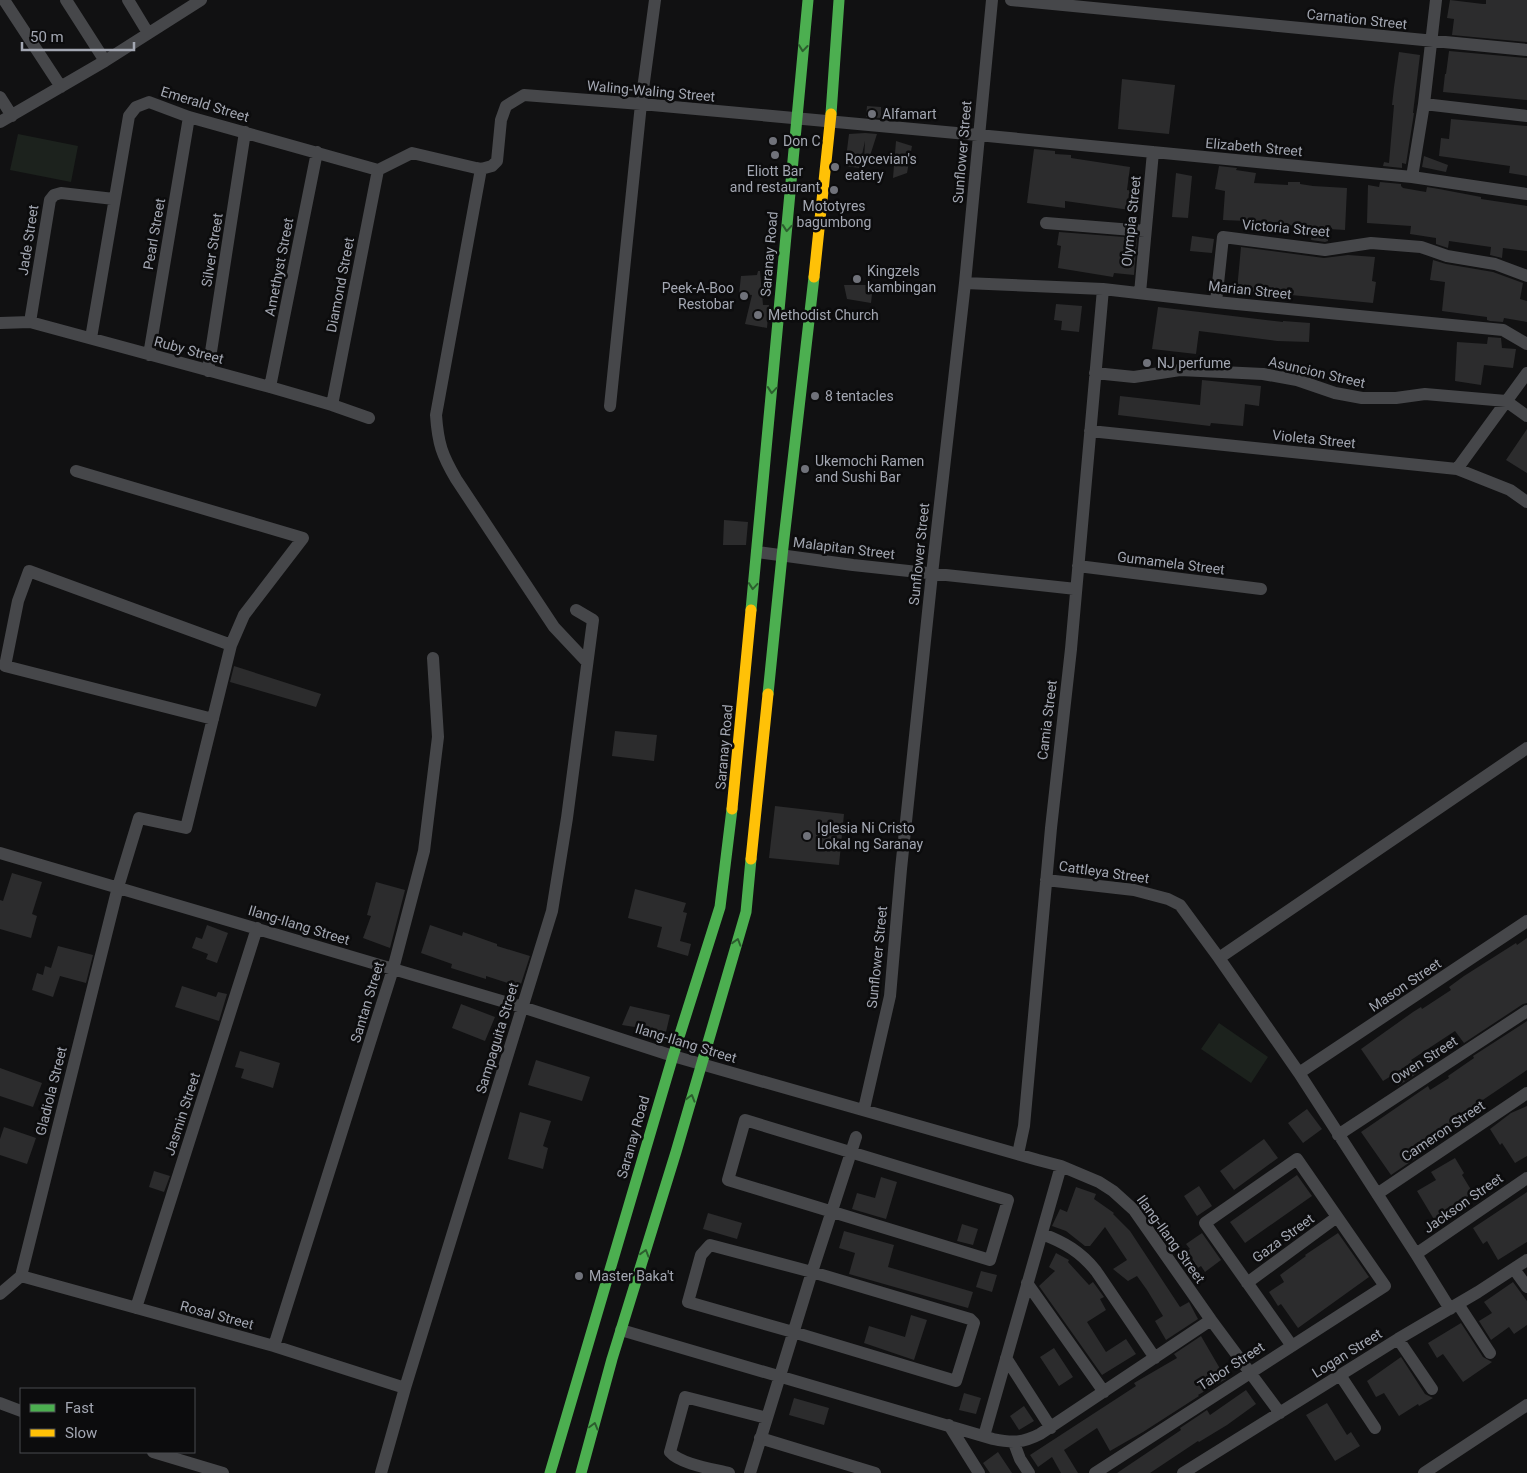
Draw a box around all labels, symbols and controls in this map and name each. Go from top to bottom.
street label: Carnation Street [1306,6,1408,32]
scale bar [22,20,135,52]
text: 50 m [30,28,64,46]
one-way arrow [798,45,809,53]
street label: Waling-Waling Street [586,77,716,105]
street label: Emerald Street [159,83,251,125]
street label: Sunflower Street [950,100,974,204]
place label: Alfamart [882,106,937,122]
marker: Alfamart [866,108,878,120]
place label: Don C [783,133,821,149]
marker: Don C [767,135,779,147]
street label: Elizabeth Street [1205,135,1304,159]
marker: Eliott Bar and restaurant [769,149,781,161]
place label: Roycevian's eatery [845,151,917,183]
marker: Roycevian's eatery [829,161,841,173]
place label: Eliott Bar and restaurant [730,163,821,195]
street label: Olympia Street [1118,174,1144,267]
marker: Mototyres bagumbong [828,184,840,196]
street label: Pearl Street [140,197,168,271]
place label: Mototyres bagumbong [797,198,871,230]
street label: Jade Street [15,203,42,276]
street label: Saranay Road [757,211,781,297]
street label: Silver Street [198,212,226,288]
street label: Amethyst Street [262,216,296,318]
street label: Victoria Street [1241,216,1331,240]
one-way arrow [782,224,793,232]
street label: Diamond Street [323,236,357,334]
place label: Kingzels kambingan [867,263,936,295]
marker: Kingzels kambingan [851,273,863,285]
street label: Marian Street [1208,278,1293,302]
place label: Peek-A-Boo Restobar [662,280,734,312]
marker: Peek-A-Boo Restobar [738,290,750,302]
place label: Methodist Church [768,307,879,323]
marker: Methodist Church [752,309,764,321]
street label: Ruby Street [153,333,226,367]
street label: Asuncion Street [1267,353,1367,391]
place label: NJ perfume [1157,355,1231,371]
marker: NJ perfume [1141,357,1153,369]
one-way arrow [766,386,777,394]
place label: 8 tentacles [825,388,894,404]
marker: 8 tentacles [809,390,821,402]
street label: Violeta Street [1272,427,1357,451]
place label: Ukemochi Ramen and Sushi Bar [815,453,924,485]
marker: Ukemochi Ramen and Sushi Bar [799,463,811,475]
street label: Sunflower Street [906,502,932,606]
street label: Malapitan Street [792,534,896,562]
street label: Gumamela Street [1116,548,1226,578]
one-way arrow [748,582,759,590]
street label: Camia Street [1034,679,1060,761]
street label: Saranay Road [712,704,736,790]
place label: Iglesia Ni Cristo Lokal ng Saranay [817,820,923,852]
marker: Iglesia Ni Cristo Lokal ng Saranay [801,830,813,842]
street label: Cattleya Street [1058,858,1151,886]
street label: Ilang-Ilang Street [246,902,352,948]
street label: Sunflower Street [864,905,890,1009]
one-way arrow [732,938,742,946]
street label: Mason Street [1366,955,1444,1015]
street label: Santan Street [347,959,387,1045]
street label: Sampaguita Street [472,980,522,1095]
street label: Ilang-Ilang Street [633,1020,739,1066]
street label: Owen Street [1388,1032,1460,1087]
street label: Gladiola Street [32,1044,70,1137]
street label: Jasmin Street [161,1070,203,1158]
street label: Saranay Road [614,1094,652,1180]
one-way arrow [685,1094,695,1102]
street label: Cameron Street [1398,1097,1488,1165]
street label: Jackson Street [1420,1170,1506,1236]
street label: Ilang-Ilang Street [1134,1192,1209,1287]
street label: Gaza Street [1249,1210,1317,1266]
one-way arrow [639,1250,649,1258]
place label: Master Baka't [589,1268,674,1284]
marker: Master Baka't [573,1270,585,1282]
street label: Rosal Street [179,1298,256,1333]
street label: Logan Street [1309,1325,1385,1381]
street label: Tabor Street [1195,1338,1268,1393]
legend [20,1388,195,1453]
text: Fast [65,1399,94,1417]
one-way arrow [588,1422,598,1430]
text: Slow [65,1424,97,1442]

